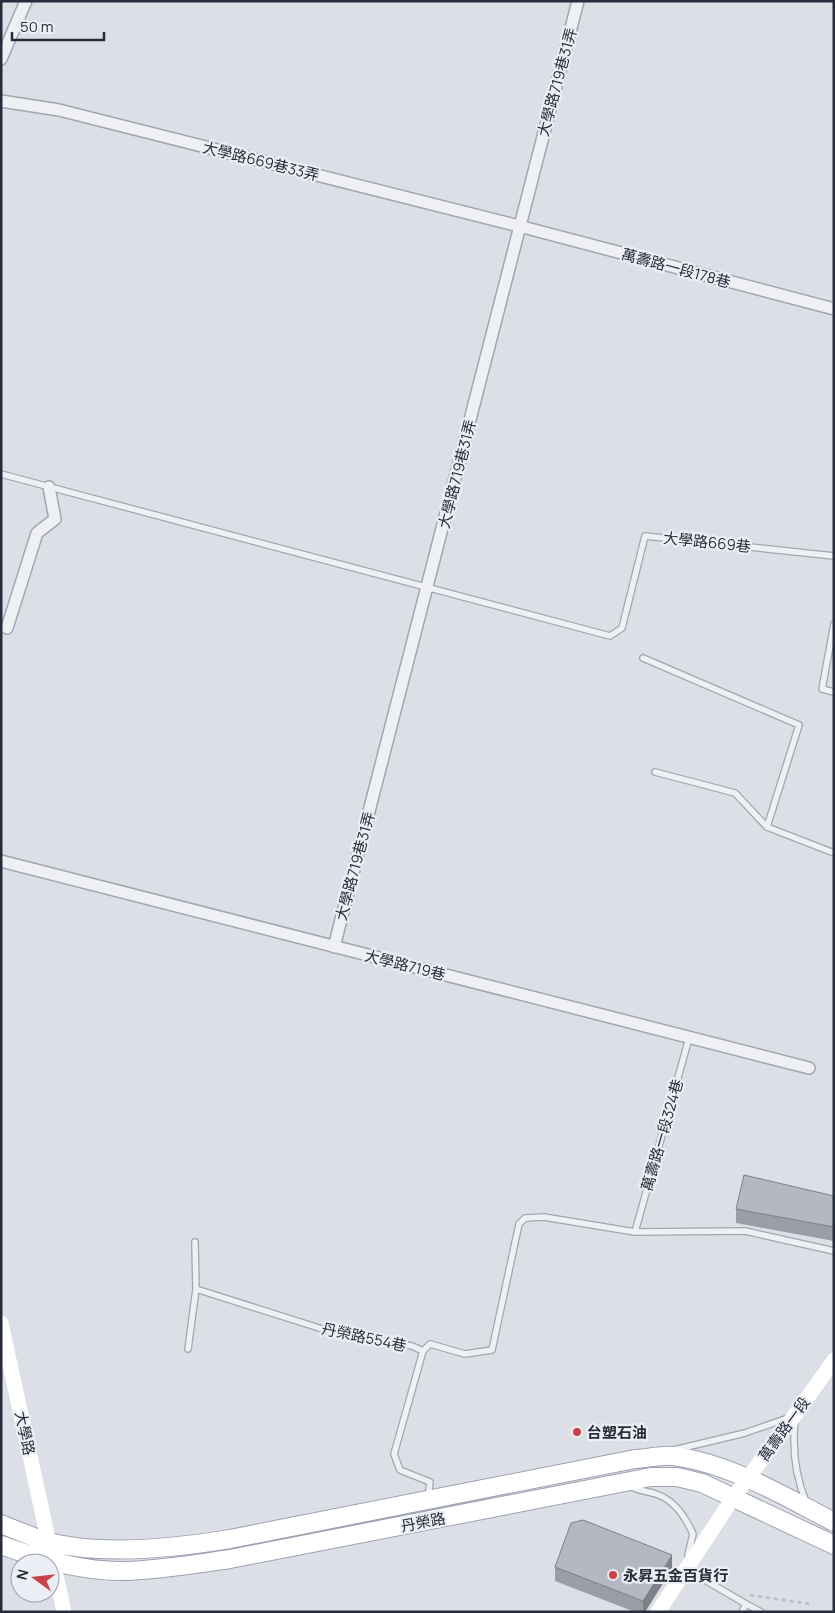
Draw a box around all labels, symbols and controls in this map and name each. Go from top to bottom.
scale bar [12,10,105,42]
text: 50 m [20,16,54,37]
street label: 大學路719巷31弄 [532,25,582,139]
street label: 大學路669巷33弄 [201,136,321,186]
street label: 萬壽路一段178巷 [619,243,733,293]
street label: 大學路719巷31弄 [433,417,481,531]
street label: 大學路669巷 [662,527,752,557]
street label: 大學路719巷31弄 [330,809,380,923]
street label: 大學路719巷 [362,945,448,985]
street label: 萬壽路一段324巷 [636,1077,688,1193]
street label: 丹榮路554巷 [320,1318,408,1356]
street label: 萬壽路一段 [753,1392,815,1466]
street label: 大學路 [10,1409,40,1457]
place label: 台塑石油 [587,1422,647,1443]
marker: 台塑石油 [571,1426,583,1438]
street label: 丹榮路 [399,1507,447,1537]
north arrow [10,1553,60,1603]
place label: 永昇五金百貨行 [623,1565,728,1586]
text: N [11,1567,32,1582]
marker: 永昇五金百貨行 [607,1569,619,1581]

